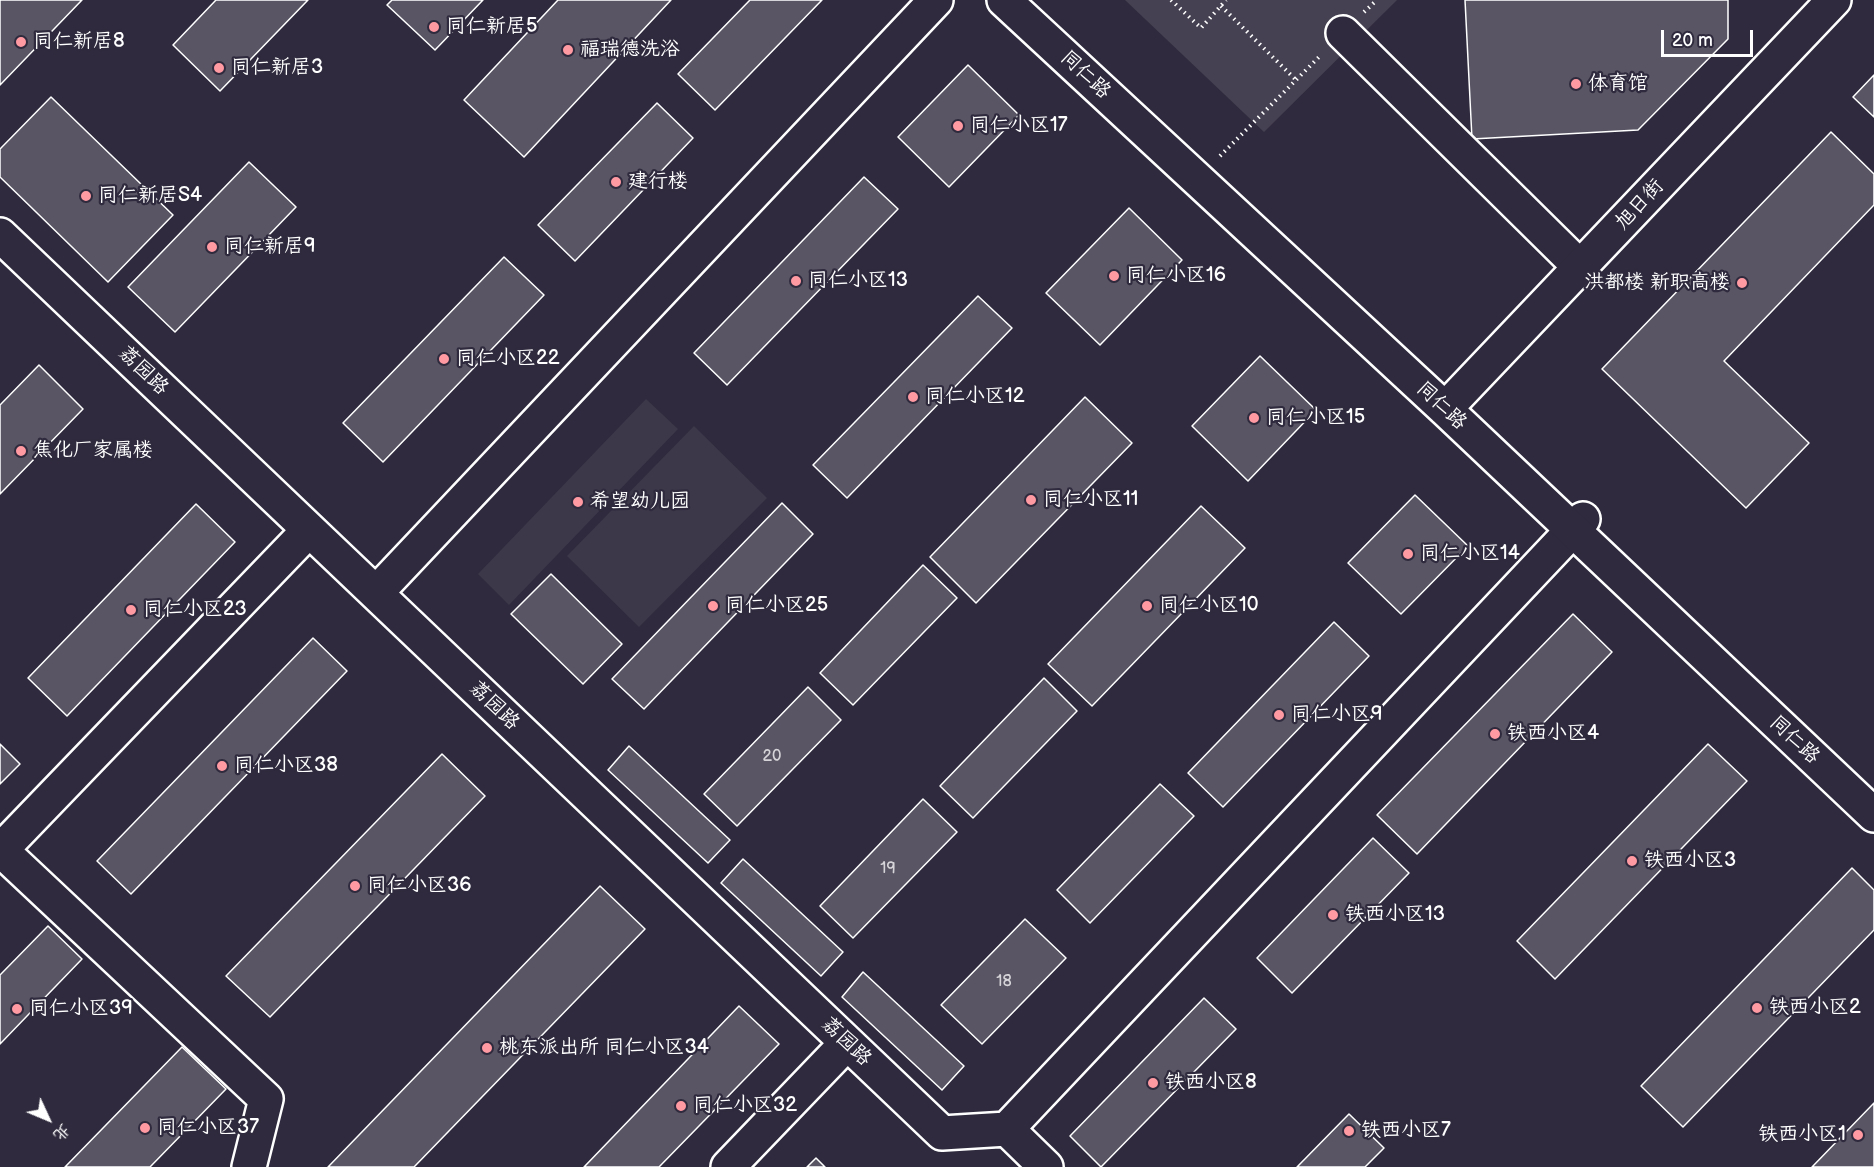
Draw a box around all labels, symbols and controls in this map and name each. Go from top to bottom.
place label: 同仁新居5 [446,15,537,39]
scale bar [1664,18,1756,56]
marker: 同仁新居5 [427,20,441,34]
place label: 同仁新居8 [33,30,125,54]
text: 20 m [1672,30,1713,51]
marker: 同仁新居8 [14,35,28,49]
place label: 福瑞德洗浴 [580,38,680,62]
marker: 福瑞德洗浴 [561,43,575,57]
street label: 同仁路 [1055,46,1115,104]
place label: 同仁新居3 [231,56,323,80]
marker: 同仁新居3 [212,61,226,75]
place label: 体育馆 [1588,72,1648,96]
marker: 体育馆 [1569,77,1583,91]
place label: 同仁小区17 [970,114,1068,138]
marker: 同仁小区17 [951,119,965,133]
place label: 建行楼 [628,170,688,194]
marker: 建行楼 [609,175,623,189]
street label: 旭日街 [1611,175,1669,235]
place label: 同仁新居S4 [98,184,202,208]
marker: 同仁新居S4 [79,189,93,203]
place label: 同仁新居9 [224,235,316,259]
marker: 同仁新居9 [205,240,219,254]
place label: 同仁小区16 [1126,264,1226,288]
place label: 同仁小区13 [808,269,908,293]
marker: 同仁小区16 [1107,269,1121,283]
place label: 洪都楼 新职高楼 [1585,271,1730,295]
marker: 同仁小区13 [789,274,803,288]
marker: 洪都楼 新职高楼 [1735,276,1749,290]
street label: 荔园路 [113,342,173,400]
place label: 同仁小区22 [456,347,560,371]
marker: 同仁小区22 [437,352,451,366]
street label: 同仁路 [1411,377,1471,435]
place label: 同仁小区12 [925,385,1025,409]
marker: 同仁小区12 [906,390,920,404]
place label: 同仁小区15 [1266,406,1365,430]
marker: 同仁小区15 [1247,411,1261,425]
place label: 焦化厂家属楼 [33,439,153,463]
marker: 焦化厂家属楼 [14,444,28,458]
place label: 同仁小区11 [1043,488,1138,512]
place label: 希望幼儿园 [590,490,690,514]
marker: 同仁小区11 [1024,493,1038,507]
marker: 希望幼儿园 [571,495,585,509]
place label: 同仁小区14 [1420,542,1520,566]
marker: 同仁小区14 [1401,547,1415,561]
place label: 同仁小区25 [725,594,828,618]
place label: 同仁小区10 [1159,594,1258,618]
place label: 同仁小区23 [143,598,247,622]
marker: 同仁小区25 [706,599,720,613]
marker: 同仁小区10 [1140,599,1154,613]
marker: 同仁小区23 [124,603,138,617]
street label: 荔园路 [464,677,524,735]
place label: 同仁小区9 [1291,703,1383,727]
marker: 同仁小区9 [1272,708,1286,722]
street label: 同仁路 [1764,711,1824,769]
place label: 铁西小区4 [1507,722,1599,746]
marker: 铁西小区4 [1488,727,1502,741]
house number: 20 [763,747,781,767]
place label: 同仁小区38 [234,754,338,778]
marker: 同仁小区38 [215,759,229,773]
place label: 铁西小区3 [1644,849,1736,873]
marker: 铁西小区3 [1625,854,1639,868]
house number: 19 [880,859,896,879]
place label: 同仁小区36 [367,874,472,898]
marker: 同仁小区36 [348,879,362,893]
place label: 铁西小区13 [1345,903,1445,927]
marker: 铁西小区13 [1326,908,1340,922]
house number: 18 [996,972,1012,992]
place label: 铁西小区2 [1769,996,1861,1020]
place label: 同仁小区39 [29,997,133,1021]
marker: 铁西小区2 [1750,1001,1764,1015]
marker: 同仁小区39 [10,1002,24,1016]
street label: 荔园路 [816,1013,876,1071]
place label: 桃东派出所 同仁小区34 [499,1036,709,1060]
marker: 桃东派出所 同仁小区34 [480,1041,494,1055]
place label: 铁西小区8 [1165,1071,1257,1095]
marker: 铁西小区8 [1146,1076,1160,1090]
north arrow [18,1089,78,1149]
place label: 同仁小区32 [693,1094,797,1118]
marker: 同仁小区32 [674,1099,688,1113]
place label: 同仁小区37 [157,1116,259,1140]
text: 北 [49,1119,74,1144]
place label: 铁西小区7 [1361,1119,1451,1143]
marker: 同仁小区37 [138,1121,152,1135]
place label: 铁西小区1 [1758,1123,1846,1147]
marker: 铁西小区7 [1342,1124,1356,1138]
marker: 铁西小区1 [1851,1128,1865,1142]

